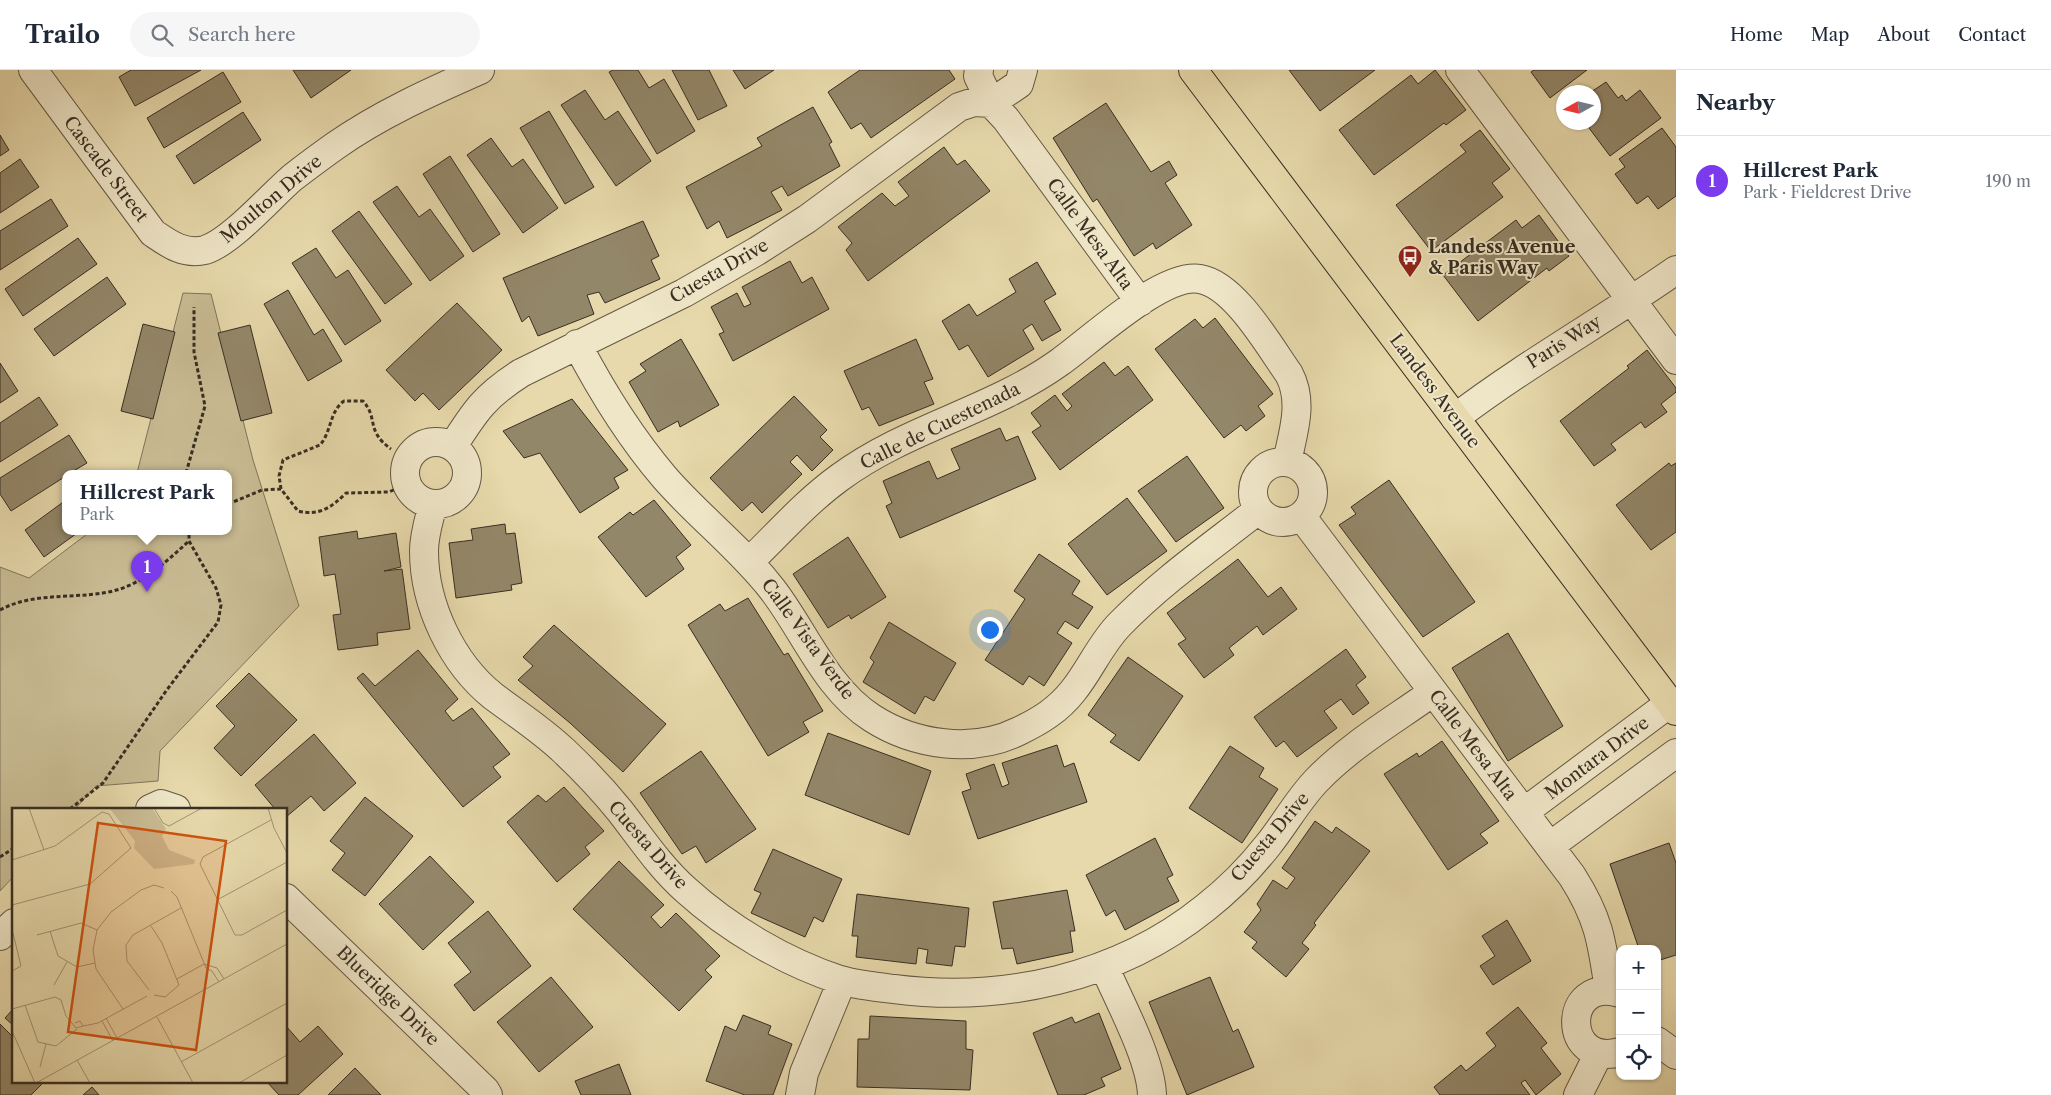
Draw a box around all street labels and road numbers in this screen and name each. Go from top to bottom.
street label: Cascade Street [59,112,153,227]
street label: Moulton Drive [216,150,326,248]
street label: Calle Mesa Alta [1042,174,1138,294]
street label: Cuesta Drive [666,234,772,308]
street label: Paris Way [1523,310,1606,373]
street label: Landess Avenue [1385,330,1485,452]
street label: Calle de Cuestenada [856,377,1024,474]
street label: Calle Vista Verde [757,574,859,704]
street label: Calle Mesa Alta [1424,685,1522,805]
street label: Montara Drive [1541,712,1653,804]
street label: Cuesta Drive [1226,788,1314,886]
street label: Cuesta Drive [604,796,692,894]
street label: Blueridge Drive [332,942,444,1050]

